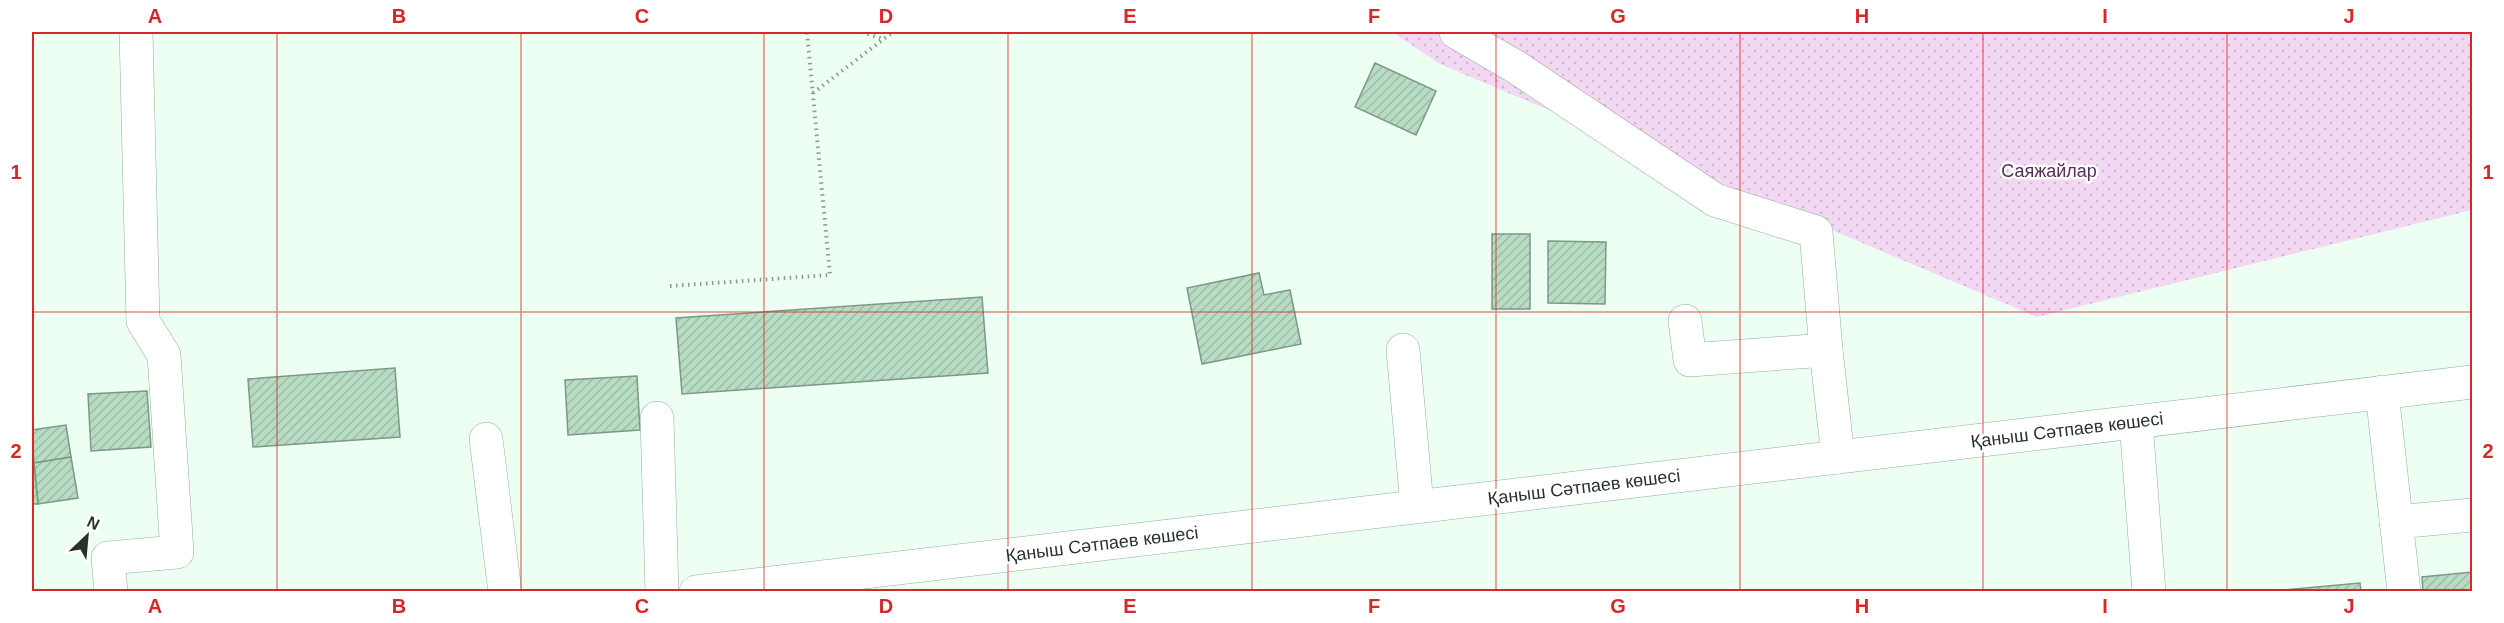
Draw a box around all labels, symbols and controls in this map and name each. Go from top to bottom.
text: A [148,5,162,27]
text: B [392,5,406,27]
text: C [635,5,649,27]
text: D [879,5,893,27]
text: E [1123,5,1137,27]
text: F [1368,5,1380,27]
text: G [1610,5,1626,27]
text: H [1855,5,1869,27]
text: I [2102,5,2108,27]
text: J [2343,5,2355,27]
text: 1 [10,161,22,183]
park label: Саяжайлар [2001,161,2097,181]
text: 1 [2482,161,2494,183]
street label: Қаныш Сәтпаев көшесі [1970,408,2164,452]
text: 2 [10,440,22,462]
text: 2 [2482,440,2494,462]
street label: Қаныш Сәтпаев көшесі [1487,465,1681,509]
north arrow [57,506,117,566]
text: N [84,513,102,533]
street label: Қаныш Сәтпаев көшесі [1005,522,1199,566]
text: A [148,595,162,617]
text: B [392,595,406,617]
text: C [635,595,649,617]
text: D [879,595,893,617]
text: E [1123,595,1137,617]
text: F [1368,595,1380,617]
text: G [1610,595,1626,617]
text: H [1855,595,1869,617]
text: I [2102,595,2108,617]
text: J [2343,595,2355,617]

